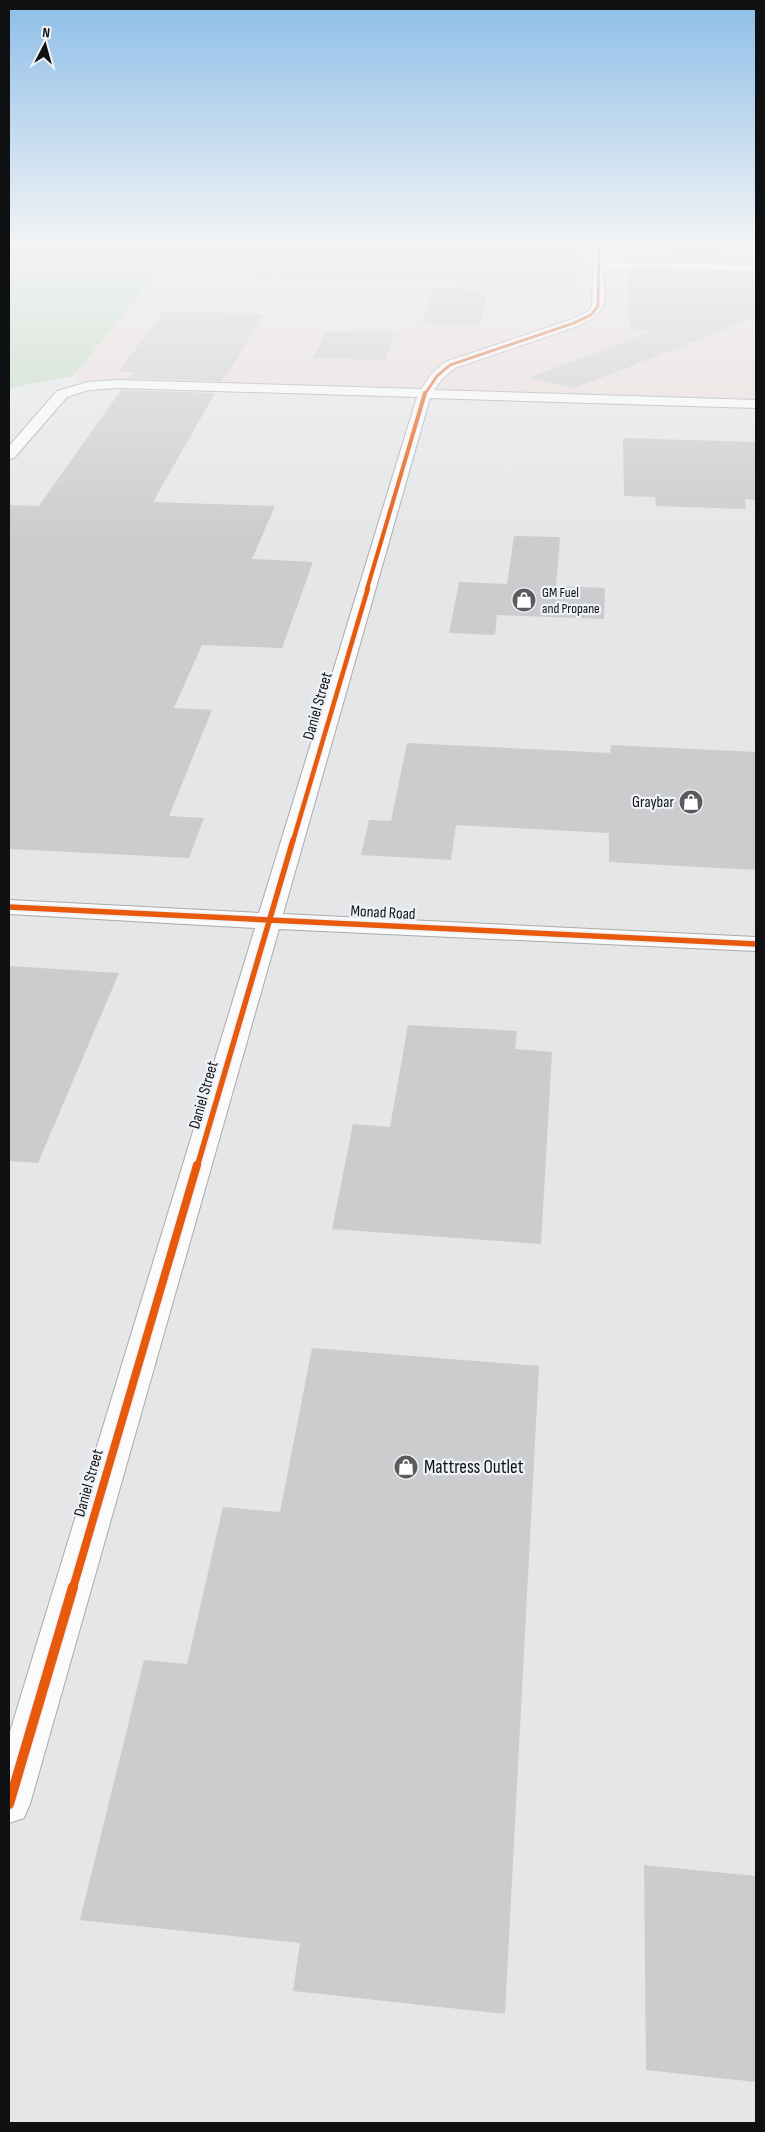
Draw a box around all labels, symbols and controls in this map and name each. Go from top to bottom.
north arrow [20,20,70,70]
text: N [42,24,51,41]
place label: GM Fuel and Propane [542,584,600,617]
shop icon: GM Fuel and Propane [511,587,537,613]
street label: Daniel Street [299,670,337,742]
shop icon: Graybar [678,789,704,815]
place label: Graybar [632,793,674,812]
street label: Monad Road [350,902,416,924]
street label: Daniel Street [185,1059,223,1131]
street label: Daniel Street [70,1447,108,1519]
shop icon: Mattress Outlet [393,1454,419,1480]
place label: Mattress Outlet [424,1456,524,1479]

